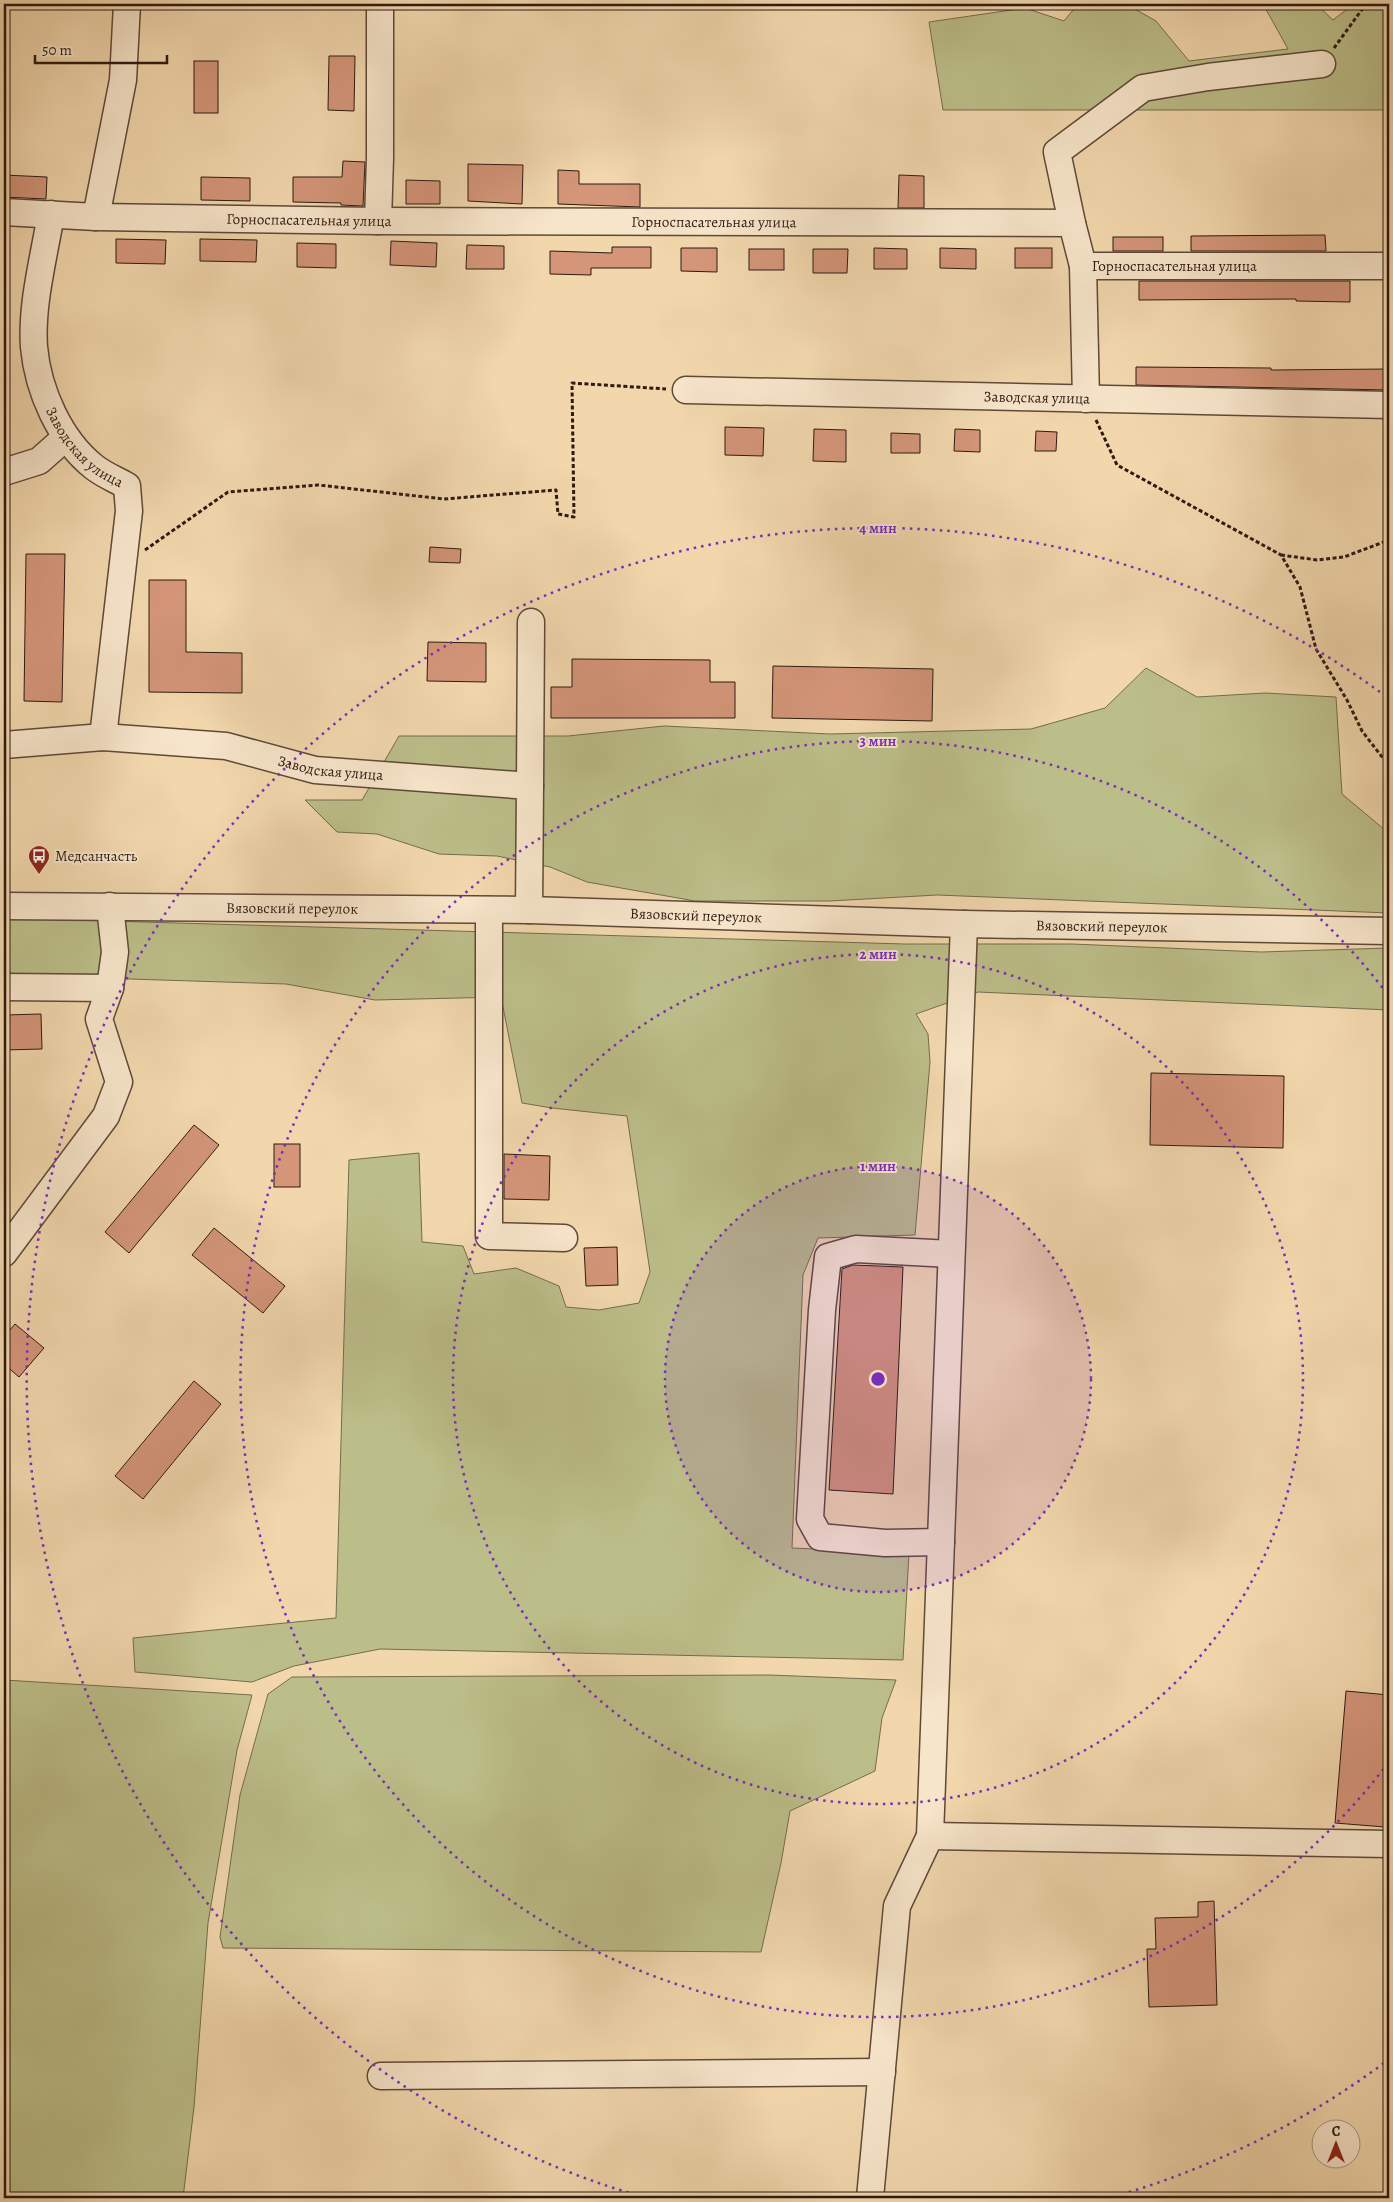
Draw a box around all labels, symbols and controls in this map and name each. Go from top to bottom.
scale bar [35,32,168,64]
text: 50 m [42,40,72,60]
street label: Горноспасательная улица [226,209,392,231]
street label: Горноспасательная улица [631,212,797,232]
street label: Горноспасательная улица [1092,256,1257,276]
street label: Заводская улица [984,386,1090,409]
street label: Заводская улица [41,404,127,492]
text: 4 мин [859,518,897,538]
text: 3 мин [860,731,897,751]
street label: Заводская улица [276,750,384,785]
bus stop icon: Медсанчасть [27,844,51,875]
place label: Медсанчасть [55,846,138,866]
street label: Вязовский переулок [226,898,358,919]
street label: Вязовский переулок [630,903,762,927]
street label: Вязовский переулок [1036,915,1168,937]
text: 2 мин [859,944,897,964]
text: 1 мин [860,1156,896,1176]
centre of rings [869,1370,887,1388]
north arrow [1310,2120,1360,2170]
text: С [1332,2122,1341,2141]

